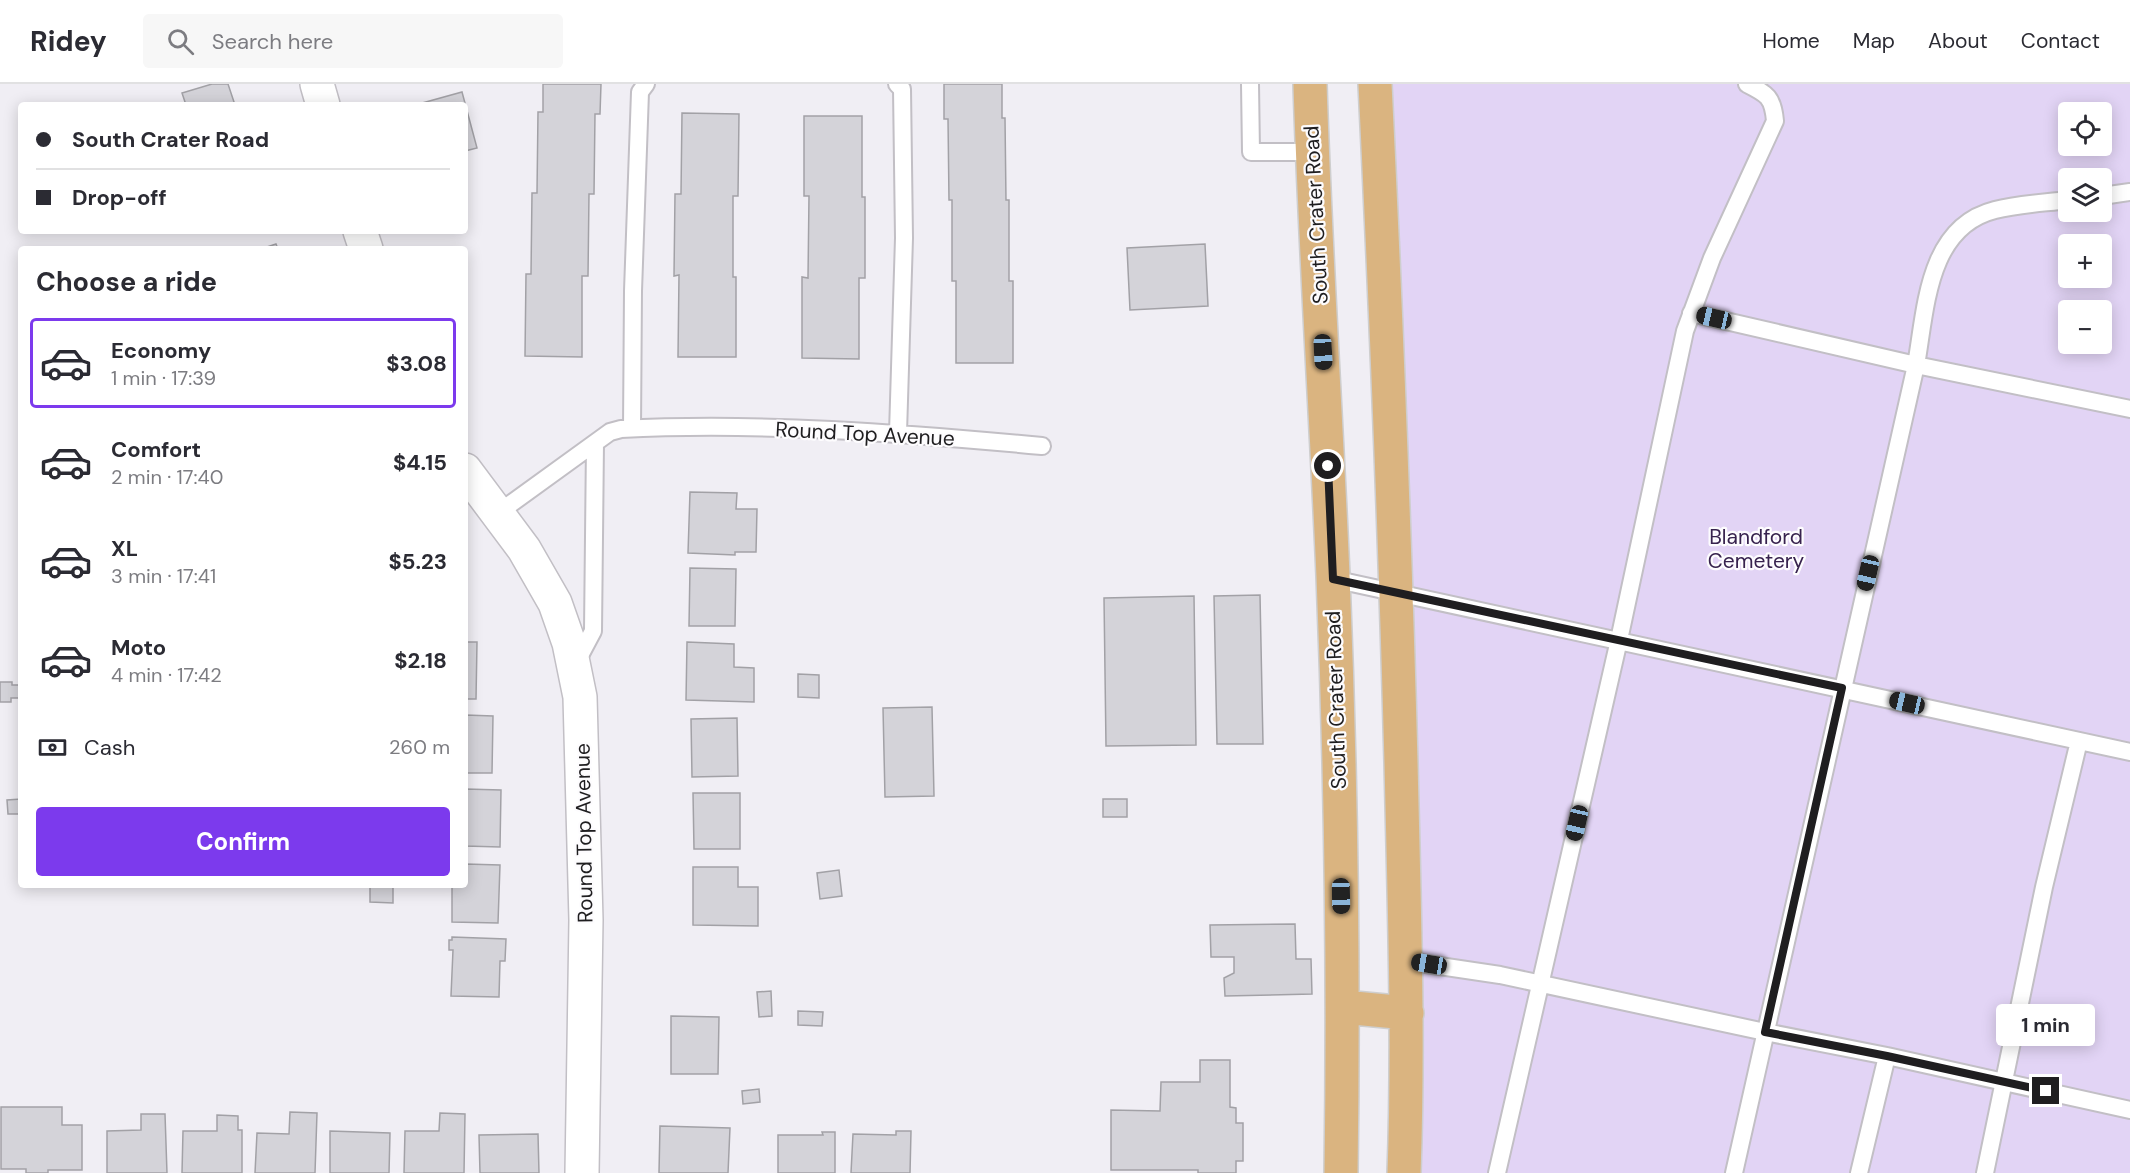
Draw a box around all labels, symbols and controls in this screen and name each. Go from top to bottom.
search box [143,14,563,68]
text: Ridey [30,23,107,60]
icon: search [164,25,197,58]
text: Search here [212,27,333,56]
text: Home [1762,27,1820,55]
text: Map [1853,27,1895,55]
text: About [1928,27,1988,55]
text: Contact [2021,27,2100,55]
map controls [2058,102,2112,354]
button: locate [2058,102,2112,156]
text: South Crater Road [72,125,269,154]
street label: South Crater Road [1297,125,1335,305]
button: layers [2058,168,2112,222]
text: Drop-off [72,183,167,212]
button: + [2058,234,2112,288]
text: Choose a ride [36,264,217,299]
button: − [2058,300,2112,354]
car [1694,305,1734,331]
car [1313,334,1333,370]
icon: car [39,336,93,390]
text: Economy [111,336,211,365]
text: $3.08 [386,349,447,378]
text: 1 min · 17:39 [111,365,216,391]
street label: Round Top Avenue [775,415,955,453]
icon: car [39,435,93,489]
text: Comfort [111,435,201,464]
text: $4.15 [393,448,447,477]
route start [1314,452,1341,479]
text: 2 min · 17:40 [111,464,223,490]
park label: Blandford Cemetery [1708,523,1805,575]
icon: car [39,534,93,588]
text: XL [111,534,138,563]
text: $5.23 [389,547,447,576]
car [1855,553,1881,593]
text: 3 min · 17:41 [111,563,216,589]
street label: South Crater Road [1319,610,1353,790]
icon: car [39,633,93,687]
text: Moto [111,633,166,662]
text: $2.18 [394,646,447,675]
text: 4 min · 17:42 [111,662,222,688]
car [1887,690,1927,716]
icon: cash [36,731,69,764]
text: Cash [84,733,135,762]
text: 260 m [389,734,450,760]
street label: Round Top Avenue [568,743,600,923]
car [1564,803,1590,843]
button: Confirm [36,807,450,876]
car [1332,878,1350,914]
car [1410,952,1448,976]
callout: 1 min [1996,1004,2096,1046]
text: 1 min [2021,1012,2070,1038]
route end [2032,1077,2059,1104]

